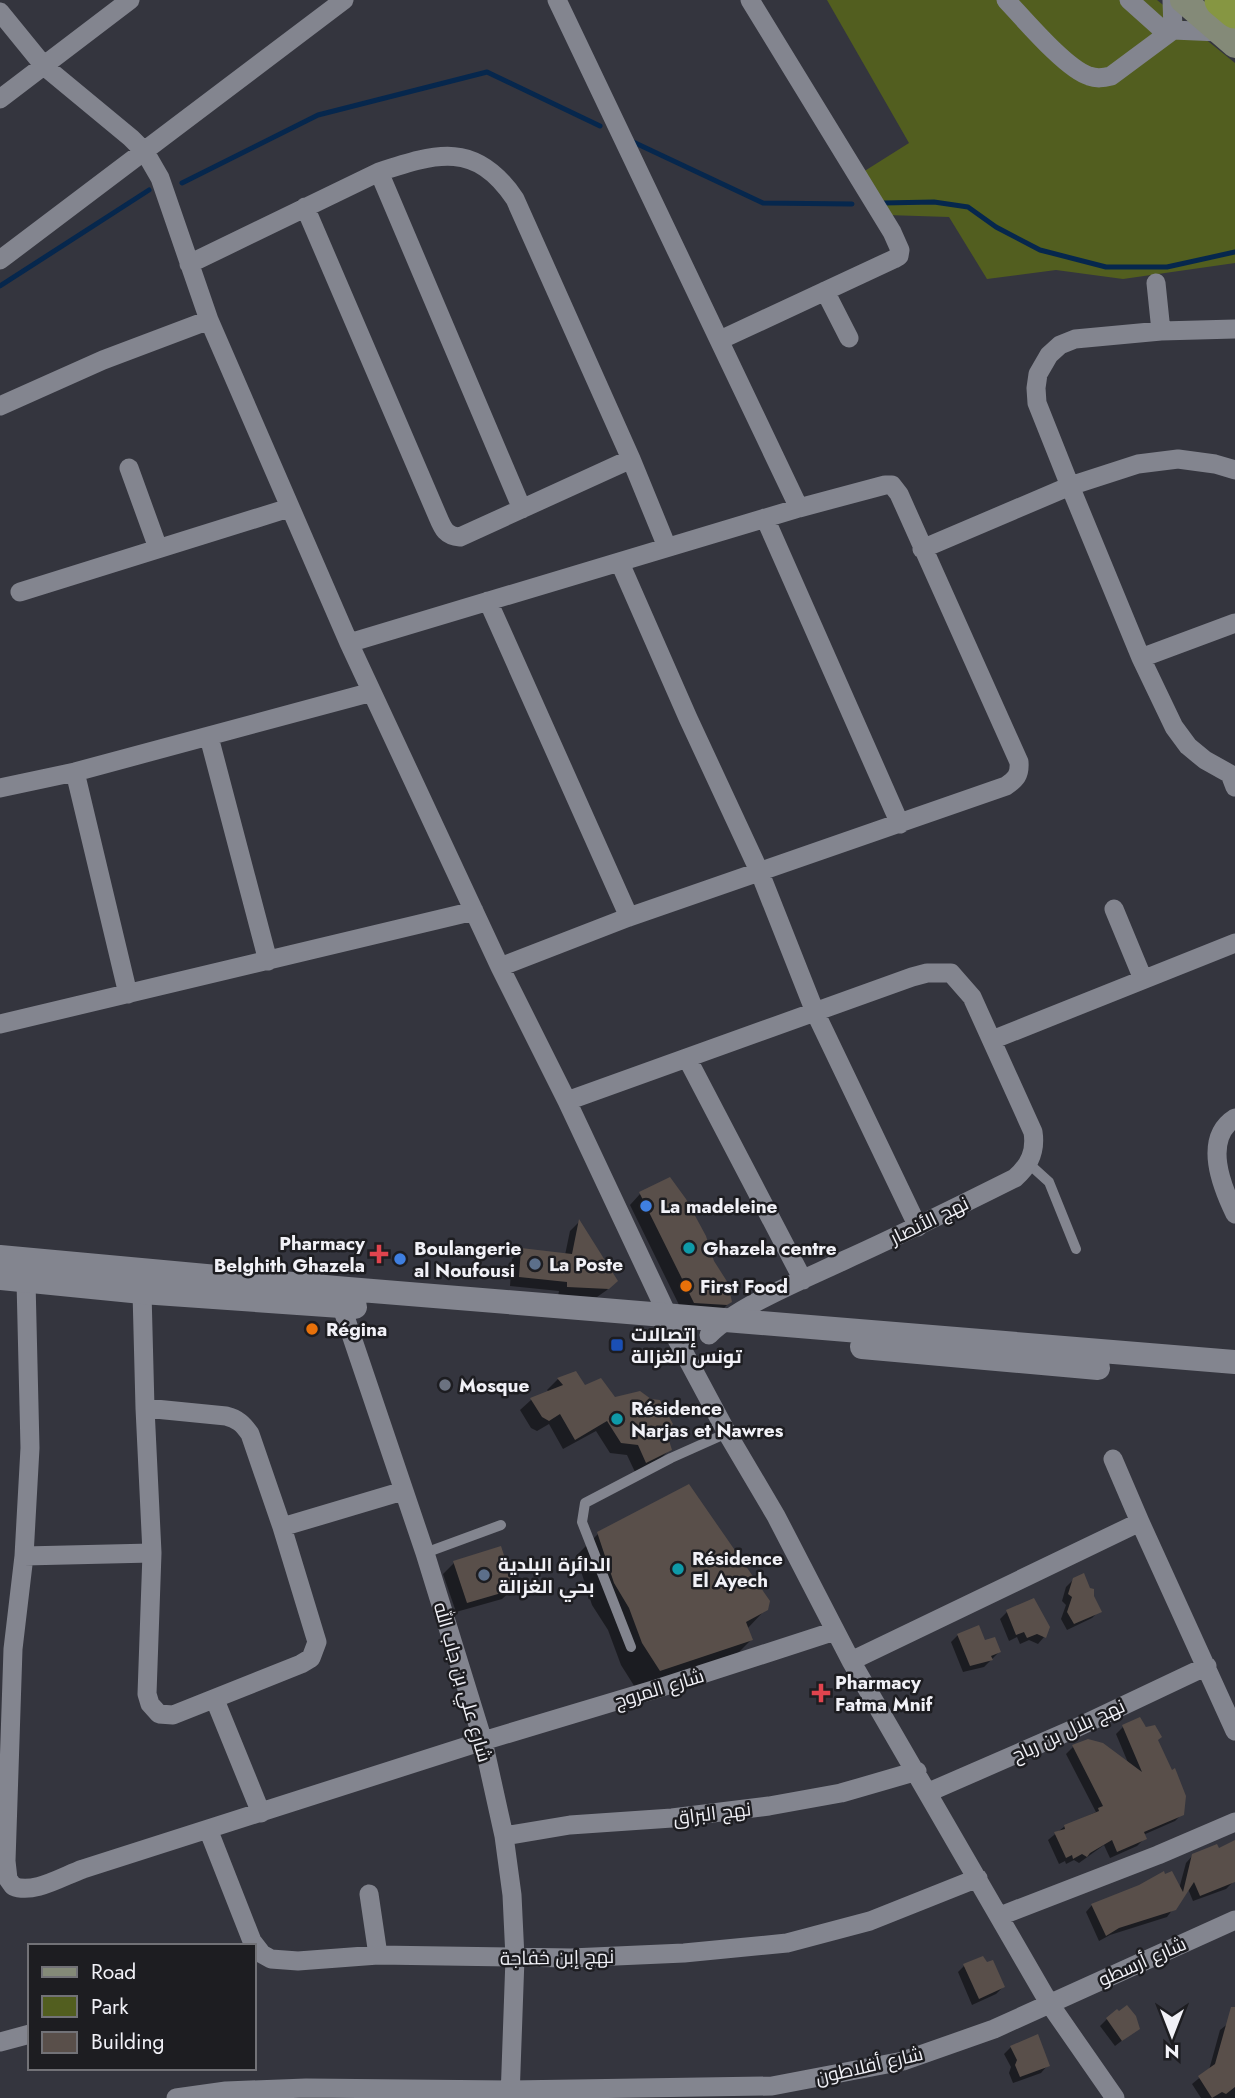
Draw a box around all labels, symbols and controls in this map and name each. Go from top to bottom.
street label: نهج الأنصار [884,1190,973,1252]
place label: La madeleine [660,1193,778,1220]
marker: La madeleine [638,1198,654,1214]
place label: Pharmacy Belghith Ghazela [214,1230,366,1279]
place label: Boulangerie al Noufousi [414,1235,522,1284]
place label: Ghazela centre [703,1235,837,1262]
marker: Ghazela centre [681,1240,697,1256]
marker: Pharmacy Belghith Ghazela [371,1246,387,1262]
marker: Boulangerie al Noufousi [392,1251,408,1267]
place label: La Poste [549,1251,623,1278]
marker: La Poste [527,1256,543,1272]
place label: First Food [700,1273,788,1300]
marker: First Food [678,1278,694,1294]
place label: Régina [326,1316,387,1343]
marker: Régina [304,1321,320,1337]
place label: إتصالات تونس الغزالة [631,1321,743,1370]
marker: إتصالات تونس الغزالة [609,1337,625,1353]
place label: Mosque [459,1372,529,1399]
marker: Mosque [437,1377,453,1393]
place label: Résidence Narjas et Nawres [631,1395,784,1444]
marker: Résidence Narjas et Nawres [609,1411,625,1427]
place label: Résidence El Ayech [692,1545,783,1594]
place label: الدائرة البلدية بحي الغزالة [498,1551,611,1602]
marker: Résidence El Ayech [670,1561,686,1577]
marker: الدائرة البلدية بحي الغزالة [476,1567,492,1583]
street label: شارع علي بن جاب الله [426,1599,498,1766]
street label: شارع المروج [611,1662,707,1715]
place label: Pharmacy Fatma Mnif [835,1669,934,1718]
marker: Pharmacy Fatma Mnif [813,1685,829,1701]
street label: نهج بلال بن رباح [1007,1692,1129,1769]
street label: نهج البراق [672,1795,753,1832]
street label: شارع أرسطو [1094,1930,1190,1993]
street label: نهج إبن خفاجة [500,1943,614,1972]
legend [28,1944,256,2070]
text: Road [91,1957,136,1987]
text: Park [91,1992,129,2022]
north arrow [1137,2000,1207,2070]
text: Building [91,2027,164,2057]
text: N [1164,2038,1180,2065]
street label: شارع أفلاطون [813,2040,926,2091]

